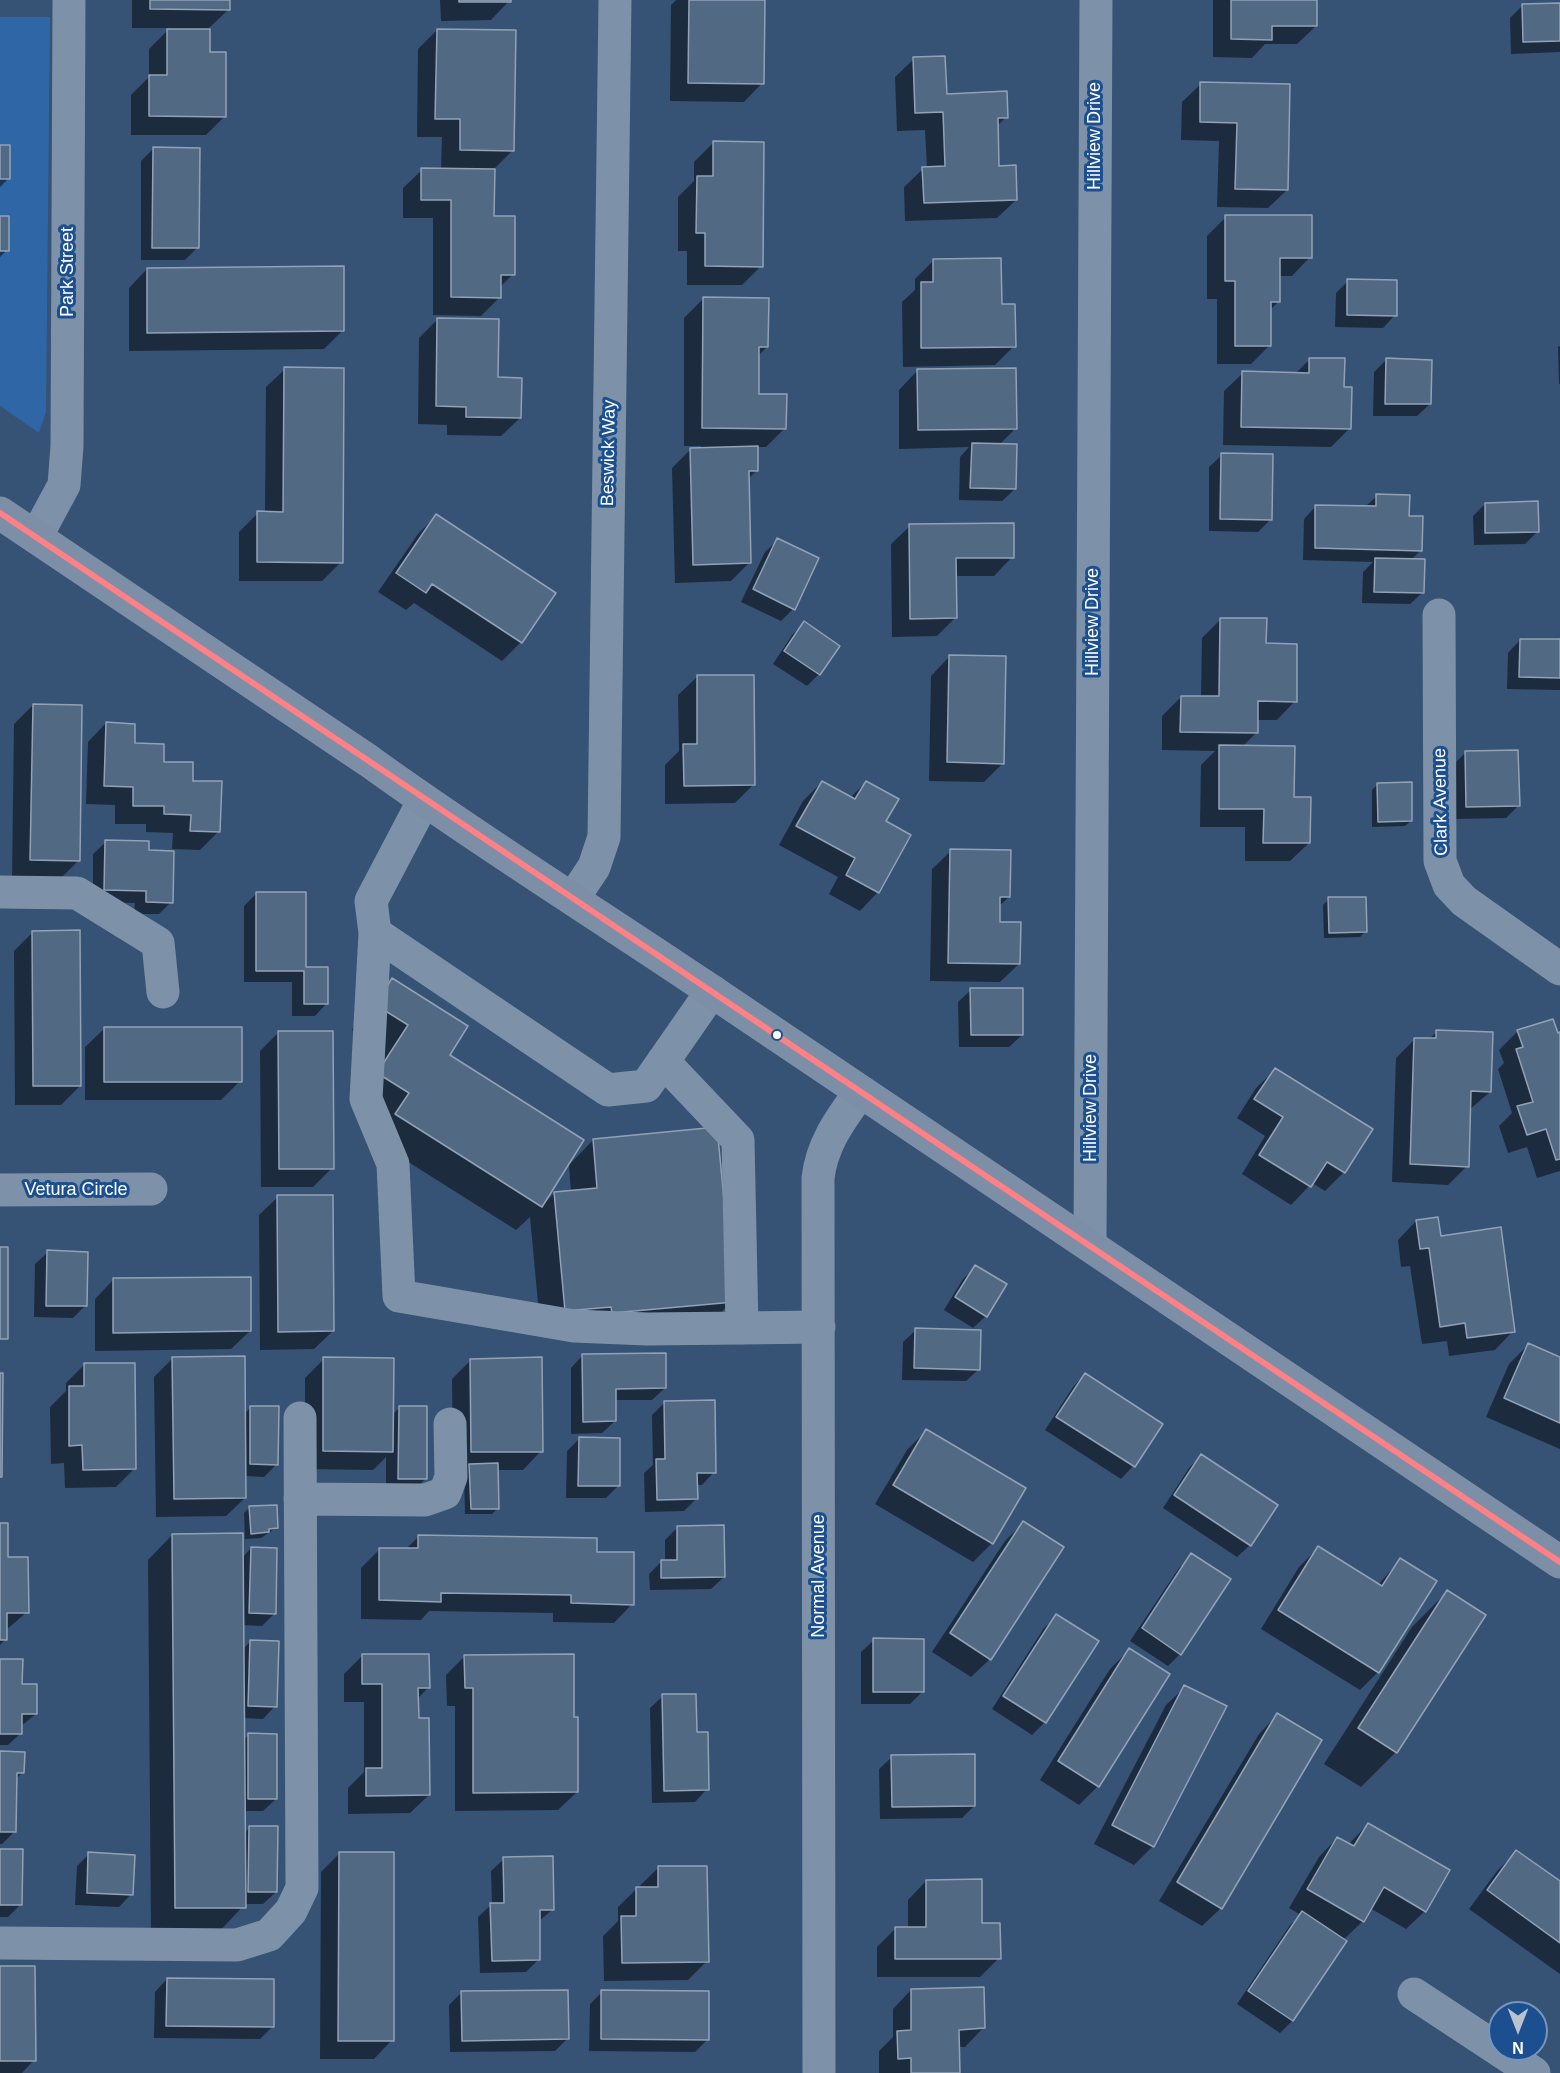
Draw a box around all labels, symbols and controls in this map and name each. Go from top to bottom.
street label: Hillview Drive [1084,82,1106,190]
street label: Park Street [57,227,79,317]
street label: Beswick Way [597,400,621,506]
street label: Hillview Drive [1082,568,1104,676]
street label: Clark Avenue [1429,748,1453,856]
unlabelled marker [771,1029,783,1041]
street label: Hillview Drive [1080,1054,1102,1162]
street label: Vetura Circle [24,1179,128,1201]
street label: Normal Avenue [808,1514,830,1638]
north arrow [1488,2001,1548,2061]
text: N [1512,2039,1524,2056]

